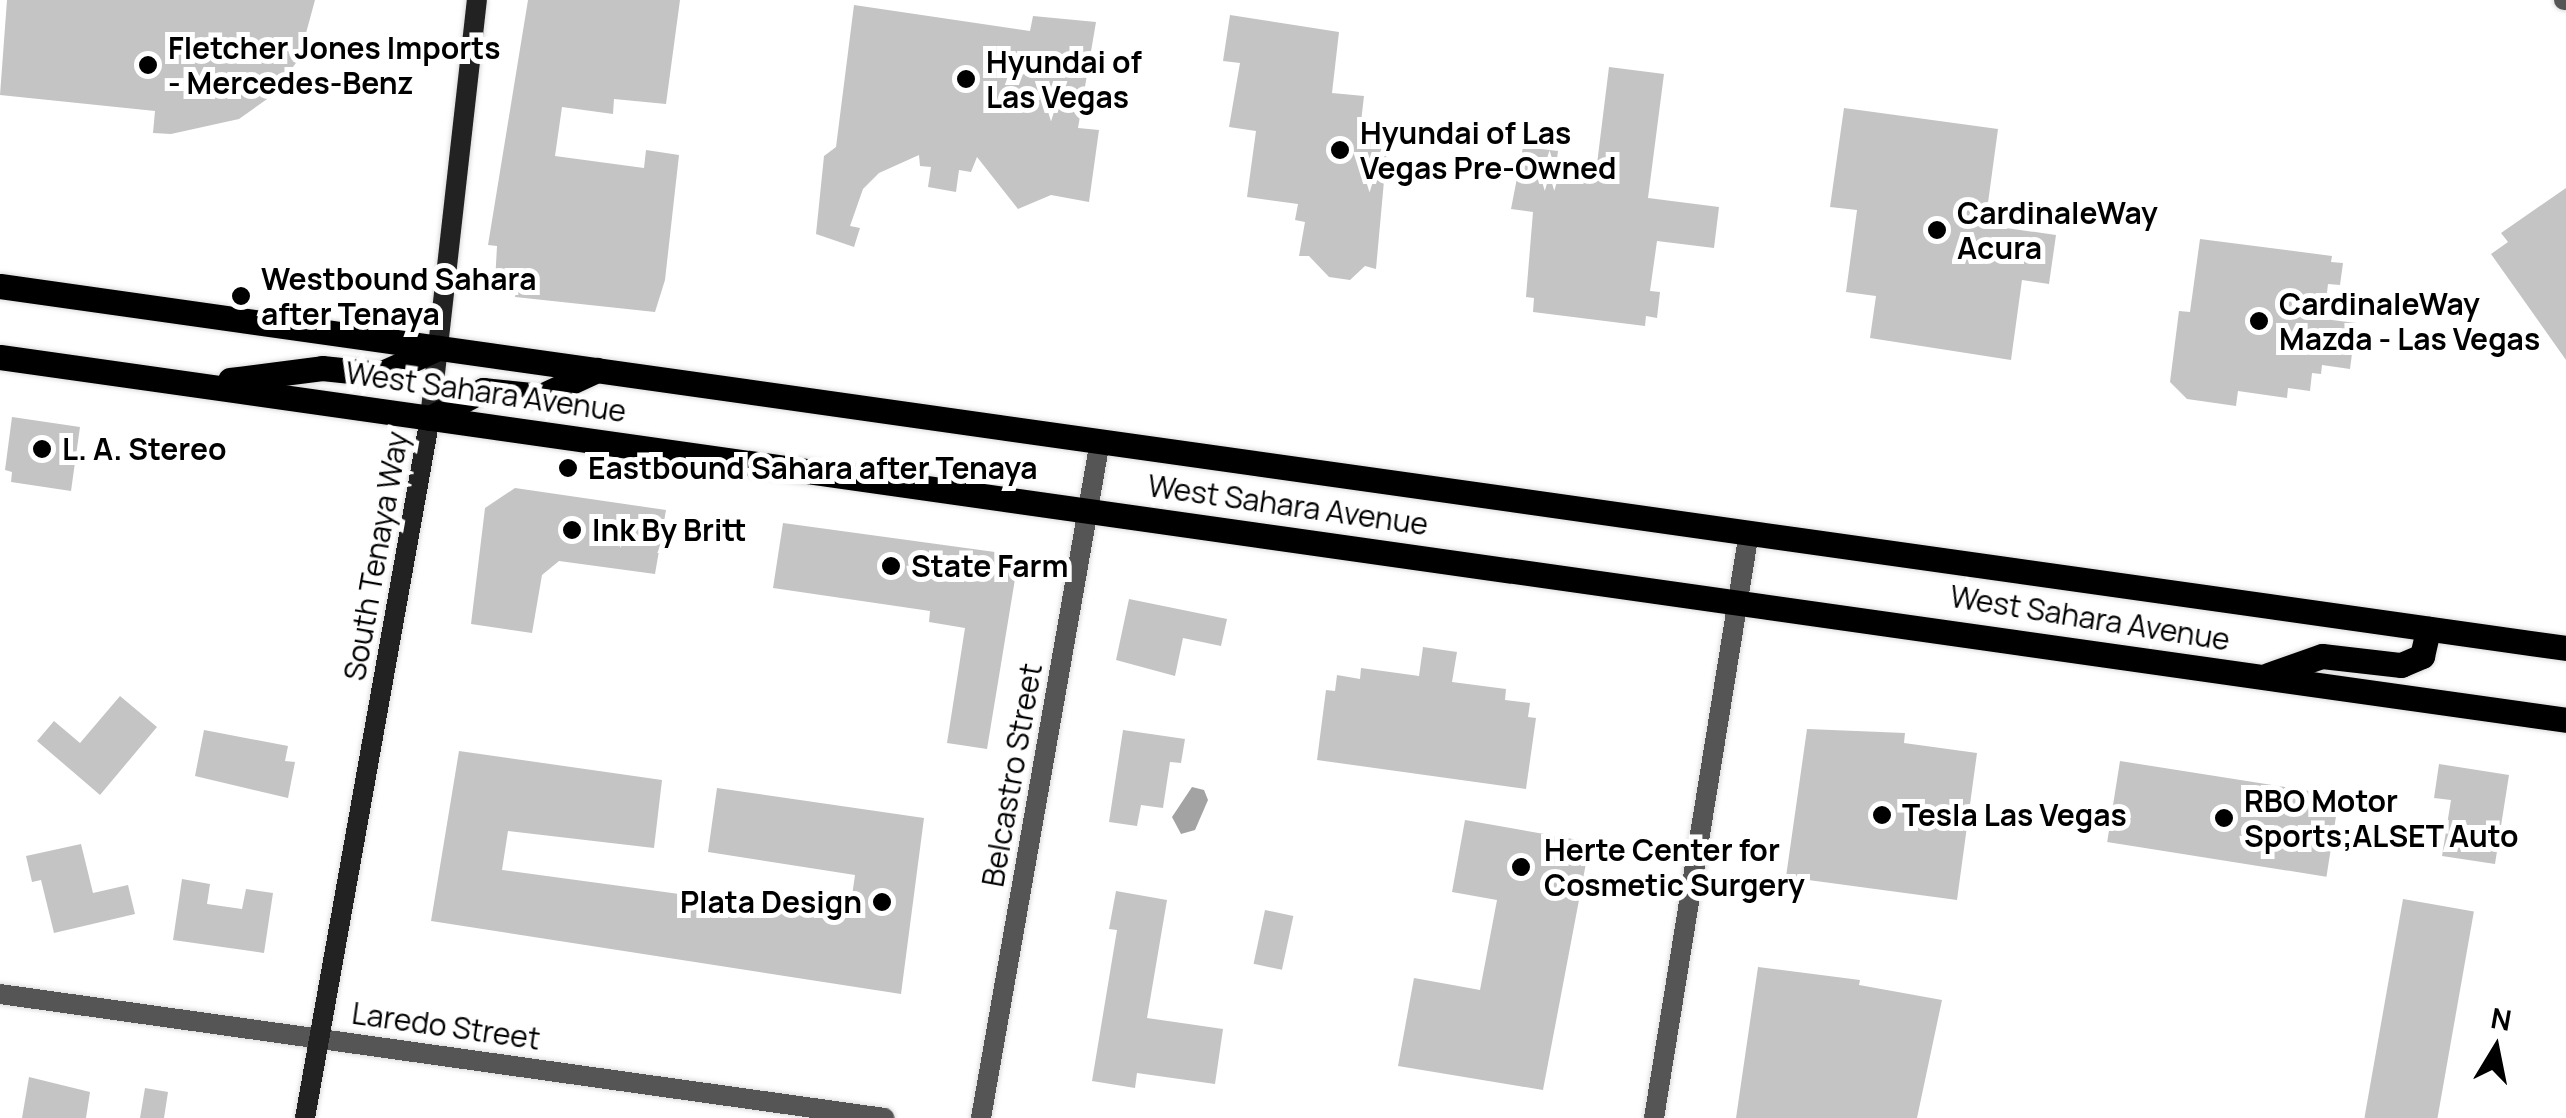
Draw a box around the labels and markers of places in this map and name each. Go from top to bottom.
place label: Fletcher Jones Imports - Mercedes-Benz [168,30,500,100]
place label: Hyundai of Las Vegas [986,44,1142,114]
marker: Fletcher Jones Imports - Mercedes-Benz [137,54,159,76]
marker: Hyundai of Las Vegas [955,68,977,90]
place label: Hyundai of Las Vegas Pre-Owned [1360,115,1617,186]
marker: Hyundai of Las Vegas Pre-Owned [1329,139,1351,161]
place label: CardinaleWay Acura [1957,195,2158,266]
marker: CardinaleWay Acura [1926,219,1948,241]
place label: Westbound Sahara after Tenaya [261,261,536,332]
marker: Westbound Sahara after Tenaya [230,285,252,307]
place label: CardinaleWay Mazda - Las Vegas [2279,286,2540,356]
marker: CardinaleWay Mazda - Las Vegas [2248,310,2270,332]
place label: L. A. Stereo [62,431,227,467]
marker: L. A. Stereo [31,438,53,460]
place label: Eastbound Sahara after Tenaya [588,450,1038,486]
marker: Eastbound Sahara after Tenaya [557,457,579,479]
place label: Ink By Britt [592,512,747,548]
marker: Ink By Britt [561,519,583,541]
place label: State Farm [911,548,1069,584]
marker: State Farm [880,555,902,577]
place label: RBO Motor Sports;ALSET Auto [2244,783,2519,854]
place label: Tesla Las Vegas [1902,797,2127,833]
marker: Tesla Las Vegas [1871,804,1893,826]
marker: RBO Motor Sports;ALSET Auto [2213,807,2235,829]
place label: Herte Center for Cosmetic Surgery [1544,832,1805,902]
marker: Herte Center for Cosmetic Surgery [1508,854,1534,880]
place label: Plata Design [680,884,862,920]
marker: Plata Design [871,891,893,913]

